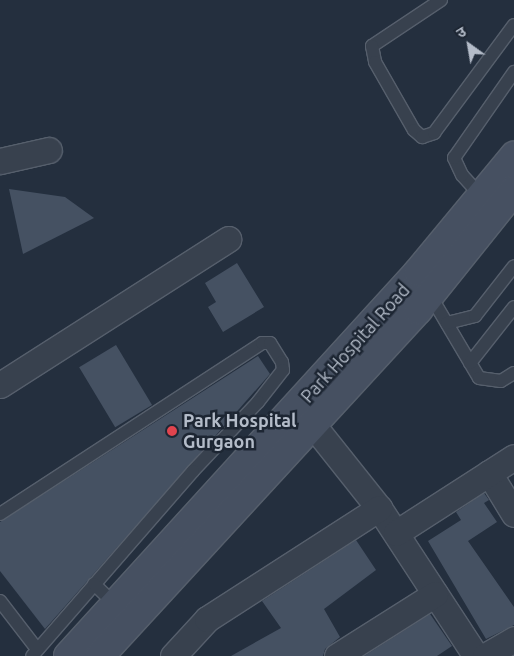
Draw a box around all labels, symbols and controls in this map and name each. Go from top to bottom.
north arrow [444,20,494,70]
text: उ [453,23,469,41]
street label: Park Hospital Road [296,279,414,407]
place label: Park Hospital Gurgaon [183,410,296,452]
marker: Park Hospital Gurgaon [165,424,179,438]

